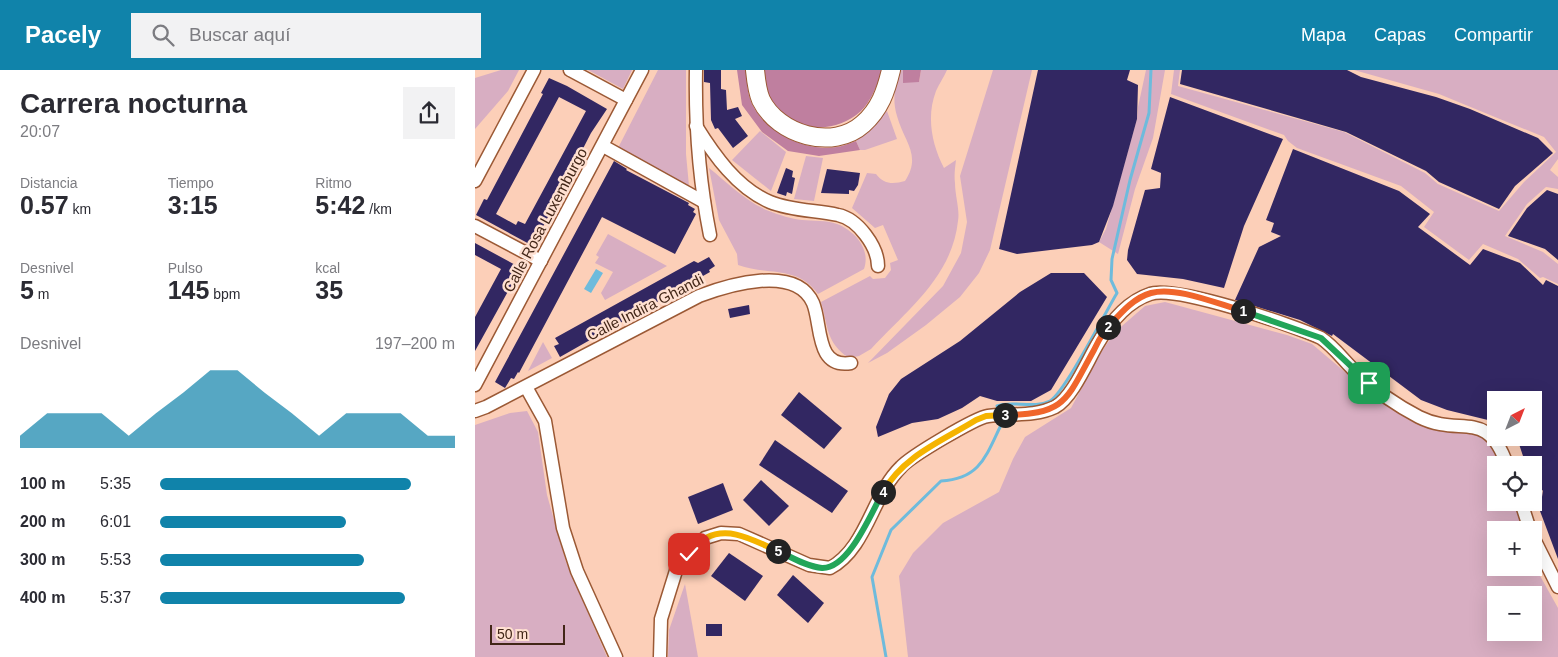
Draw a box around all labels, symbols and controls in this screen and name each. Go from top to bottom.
search box [131,13,481,58]
text: Pacely [25,21,101,48]
icon: search [149,21,177,49]
text: Buscar aquí [189,24,290,45]
text: Mapa [1301,25,1346,45]
text: Capas [1374,25,1426,45]
text: Compartir [1454,25,1533,45]
button: share [403,87,455,139]
text: Carrera nocturna [20,88,247,119]
text: 20:07 [20,123,60,140]
street label: Calle Rosa Luxemburgo [500,145,590,295]
text: Distancia [20,175,78,191]
text: Tiempo [168,175,214,191]
text: Ritmo [315,175,352,191]
text: 0.57 [20,191,69,219]
text: 3:15 [168,191,218,219]
text: 5:42 [315,191,365,219]
text: km [69,201,91,217]
text: /km [365,201,392,217]
text: Desnivel [20,260,74,276]
text: Pulso [168,260,203,276]
text: kcal [315,260,340,276]
street label: Calle Indira Ghandi [584,270,706,344]
text: 5 [20,276,34,304]
text: 145 [168,276,209,304]
text: 35 [315,276,343,304]
text: m [34,286,49,302]
text: bpm [209,286,241,302]
pin: 1 [1231,298,1255,324]
text: 1 [1240,303,1247,319]
pin: 2 [1095,314,1121,340]
text: 2 [1105,319,1112,335]
text: Desnivel [20,335,81,352]
text: 197–200 m [375,335,455,352]
pin [1348,362,1390,404]
icon: arrive [1355,369,1383,397]
north arrow [1487,391,1543,446]
map controls [1487,391,1542,641]
pin: 3 [993,402,1017,428]
text: 3 [1002,407,1009,423]
button: locate [1487,456,1542,511]
text: 100 m [20,475,65,492]
text: 5:35 [100,475,131,492]
pin: 4 [871,480,895,504]
text: 4 [880,484,887,500]
text: 200 m [20,513,65,530]
text: 6:01 [100,513,131,530]
button: + [1487,521,1542,576]
pin [668,533,710,575]
pin: 5 [765,538,791,564]
icon: check [675,540,703,568]
text: 5 [775,543,782,559]
text: 300 m [20,551,65,568]
text: 5:53 [100,551,131,568]
button: − [1487,586,1542,641]
text: 400 m [20,589,65,606]
text: 5:37 [100,589,131,606]
scale bar [490,622,565,645]
text: 50 m [497,626,528,642]

